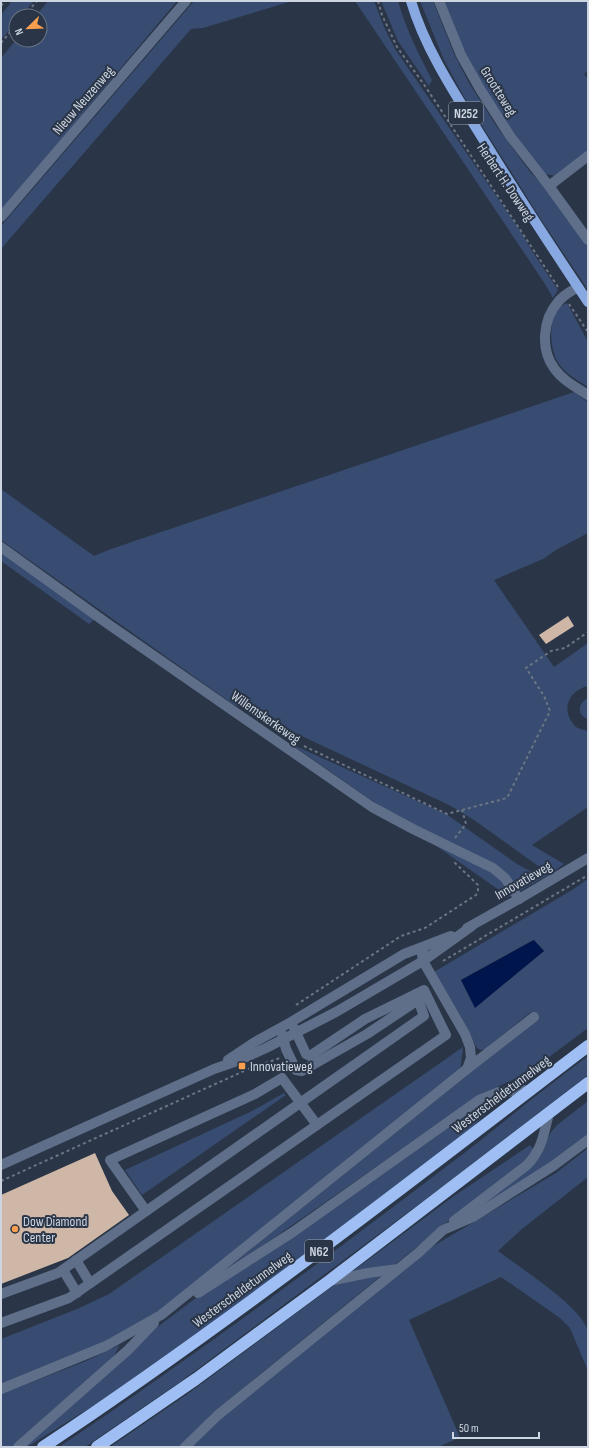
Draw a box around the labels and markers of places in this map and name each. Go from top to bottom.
place label: Innovatieweg [250,1058,313,1075]
marker: Innovatieweg [237,1061,247,1071]
place label: Dow Diamond Center [23,1213,87,1246]
marker: Dow Diamond Center [10,1224,20,1234]

